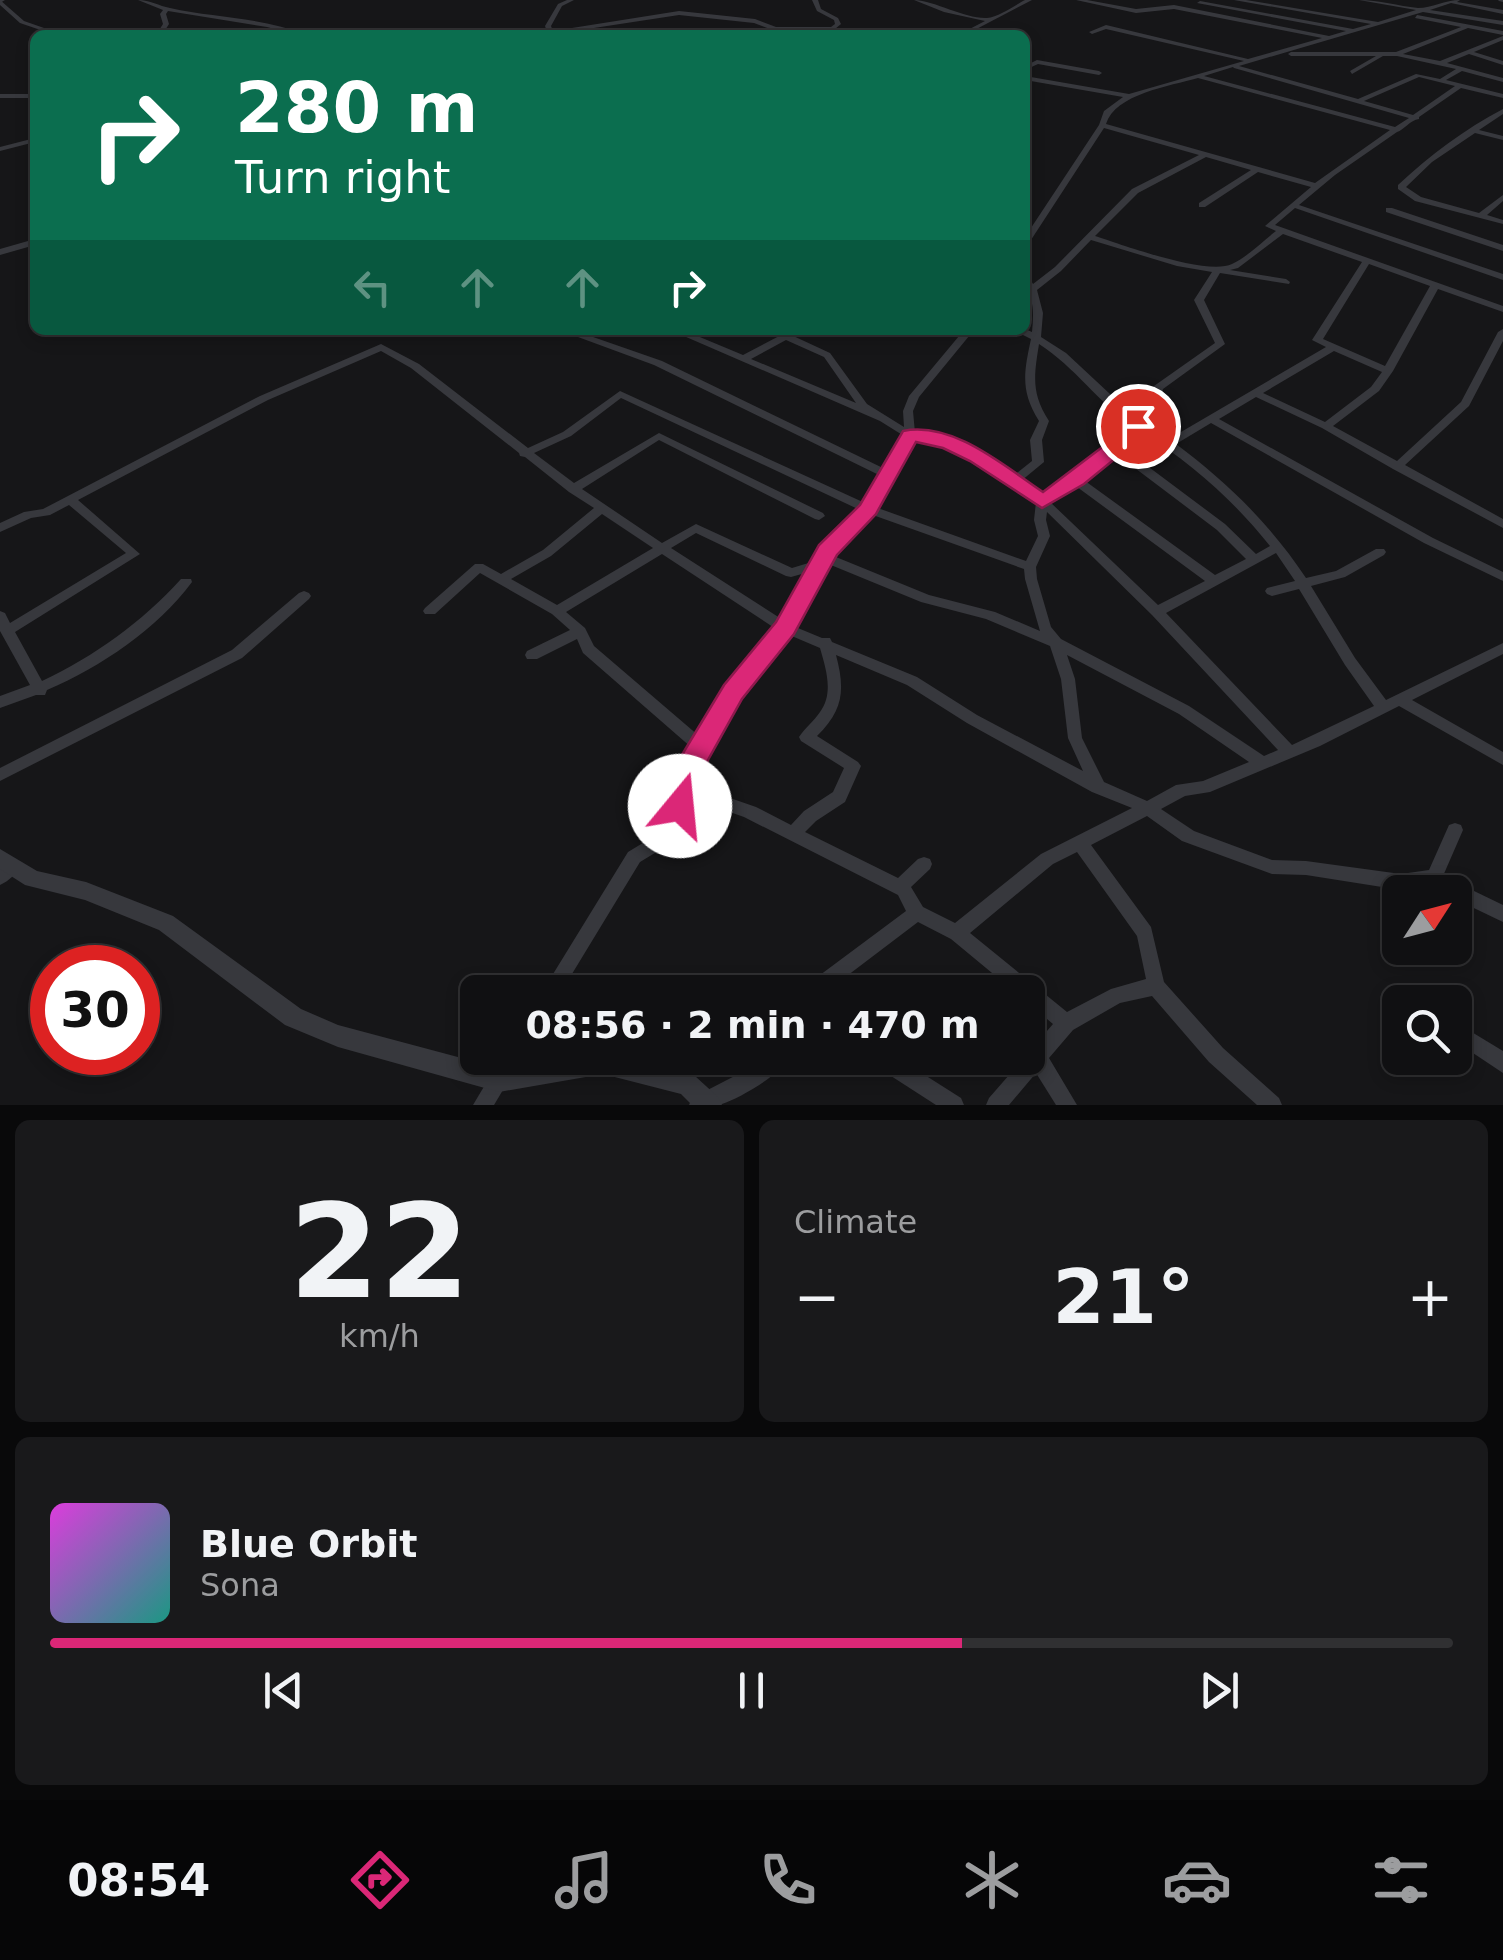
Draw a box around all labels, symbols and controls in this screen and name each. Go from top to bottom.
text: 280 m [235,67,478,149]
icon: right [70,70,200,200]
text: Turn right [235,151,450,204]
icon: left [345,260,400,315]
icon: ahead [450,260,505,315]
icon: ahead [555,260,610,315]
icon: right [660,260,715,315]
pin [1096,384,1181,469]
icon: arrive [1111,399,1166,454]
position arrow [628,754,732,858]
north arrow [1382,875,1472,965]
map controls [1382,875,1472,1075]
speed limit sign: 30 [30,945,160,1075]
button: search [1382,985,1472,1075]
text: 08:56 · 2 min · 470 m [525,1003,980,1047]
text: 22 [289,1176,470,1328]
text: Climate [794,1203,917,1241]
text: 21° [1053,1253,1194,1341]
text: − [794,1265,840,1329]
text: + [1407,1265,1453,1329]
text: km/h [339,1317,420,1355]
text: Blue Orbit [200,1522,417,1566]
text: Sona [200,1566,280,1604]
icon: previous [256,1663,311,1718]
icon: pause [724,1663,779,1718]
icon: next [1192,1663,1247,1718]
icon: directions [345,1845,415,1915]
icon: music [549,1845,619,1915]
icon: phone [753,1845,823,1915]
icon: climate [957,1845,1027,1915]
icon: car [1162,1845,1232,1915]
icon: filters [1366,1845,1436,1915]
text: 08:54 [67,1854,210,1907]

